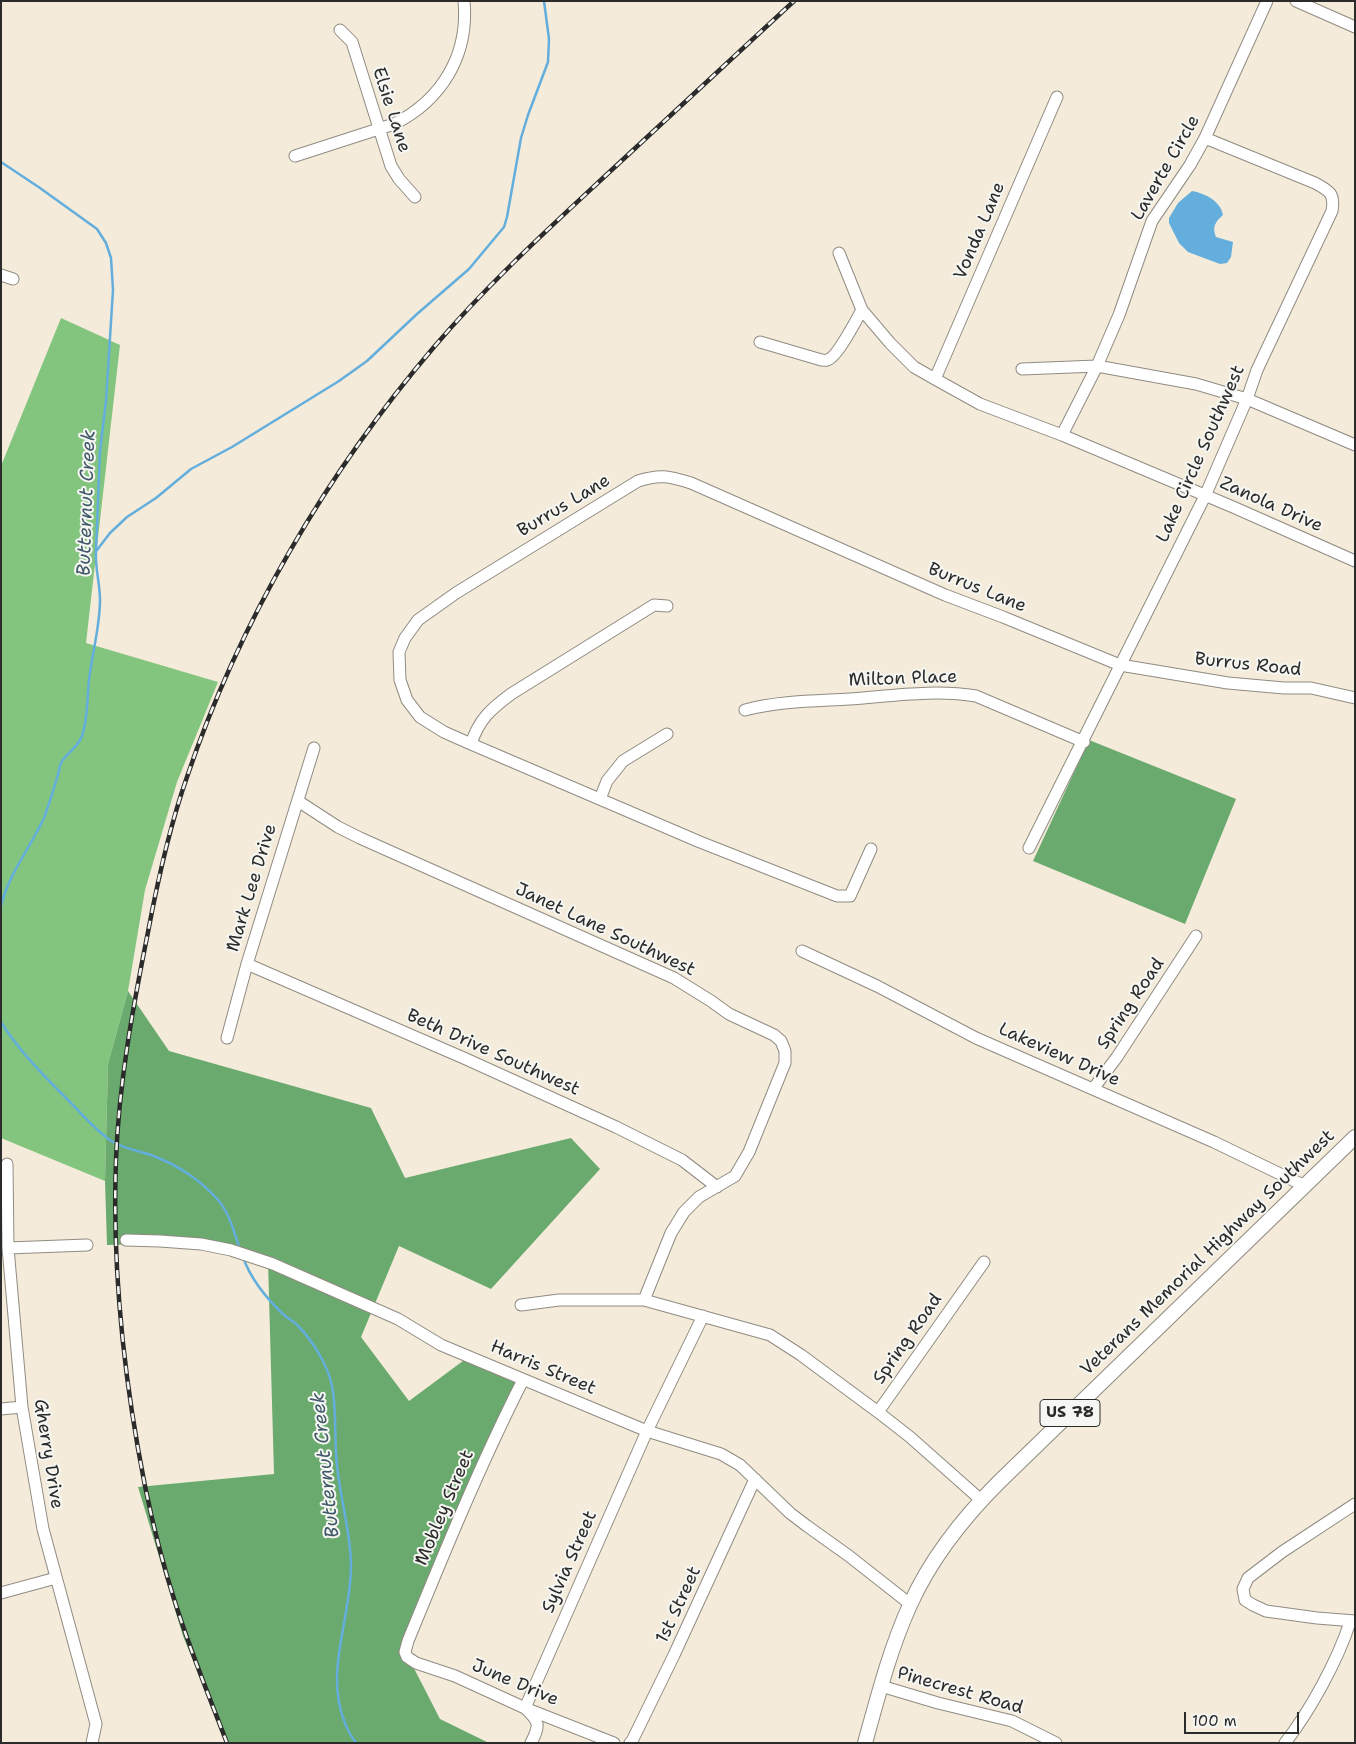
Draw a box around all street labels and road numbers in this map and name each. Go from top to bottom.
street label: Elsie Lane [367,65,415,155]
street label: Laverte Circle [1127,111,1205,225]
street label: Vonda Lane [950,179,1010,283]
street label: Lake Circle Southwest [1152,362,1250,546]
street label: Burrus Lane [514,470,614,542]
street label: Zanola Drive [1216,473,1326,537]
street label: Burrus Lane [925,559,1029,617]
street label: Burrus Road [1194,649,1302,681]
street label: Milton Place [848,666,958,692]
street label: Mark Lee Drive [222,821,282,955]
street label: Janet Lane Southwest [512,879,698,981]
street label: Spring Road [1093,954,1169,1054]
street label: Beth Drive Southwest [403,1005,583,1101]
street label: Lakeview Drive [995,1019,1123,1091]
street label: Veterans Memorial Highway Southwest [1077,1126,1339,1380]
street label: Spring Road [869,1290,947,1388]
street label: Harris Street [487,1336,599,1400]
street label: Gherry Drive [29,1397,67,1511]
road number: US 78 [1040,1400,1100,1426]
street label: Mobley Street [411,1447,479,1569]
street label: Sylvia Street [538,1508,602,1616]
street label: 1st Street [652,1563,706,1647]
street label: June Drive [468,1655,562,1711]
street label: Pinecrest Road [895,1663,1025,1719]

